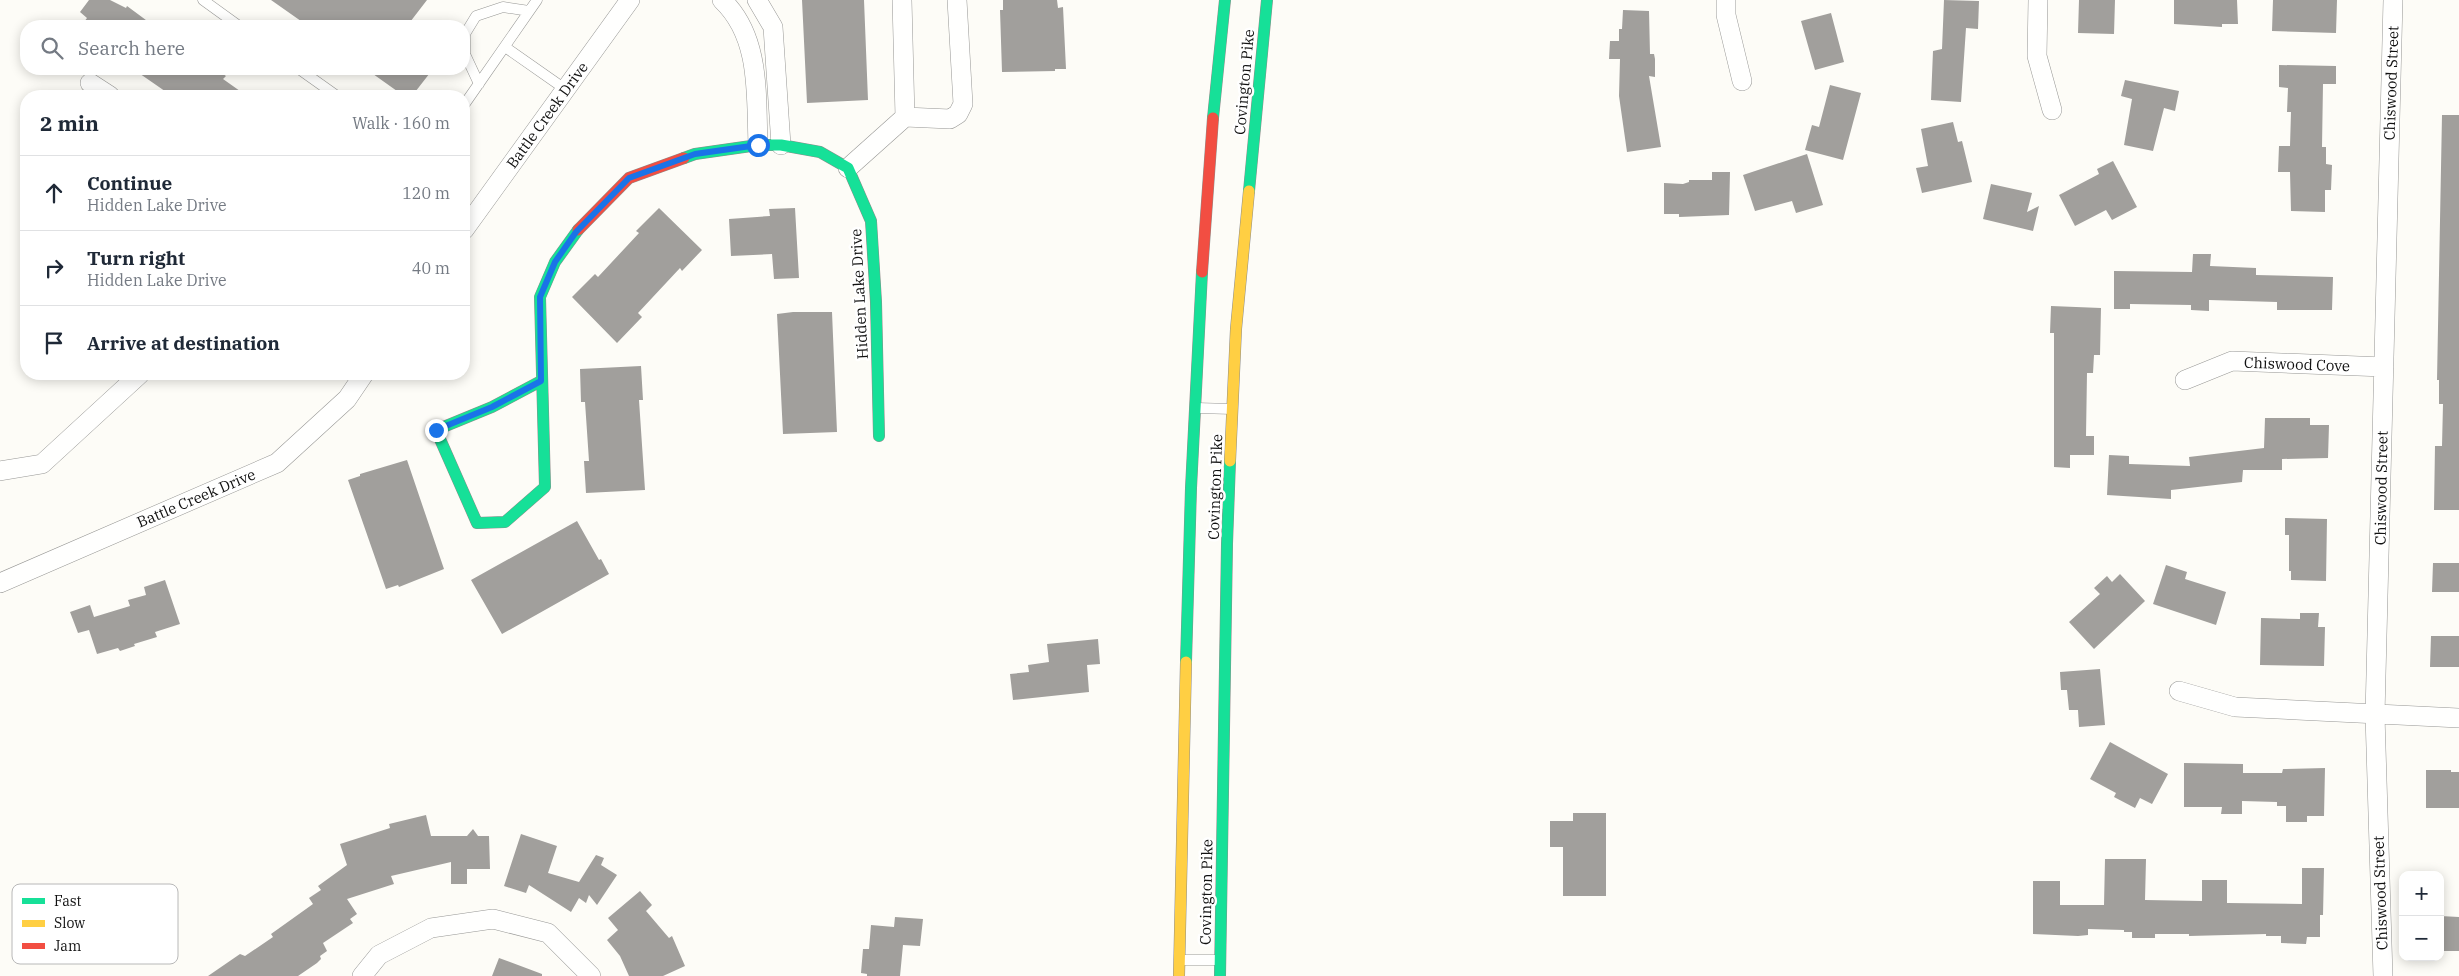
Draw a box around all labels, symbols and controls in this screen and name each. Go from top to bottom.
search box [20,20,470,75]
street label: Chiswood Street [2380,25,2402,141]
street label: Covington Pike [1230,28,1258,136]
icon: search [38,34,66,62]
text: Search here [78,36,185,60]
street label: Battle Creek Drive [502,58,592,172]
text: 2 min [40,109,99,137]
text: Walk · 160 m [352,113,450,133]
route start [747,134,770,157]
text: Continue [87,171,172,195]
icon: ahead [40,179,68,207]
text: 120 m [402,183,450,203]
text: Hidden Lake Drive [87,195,227,215]
street label: Hidden Lake Drive [846,228,872,360]
text: Turn right [87,246,185,270]
icon: right [40,254,68,282]
text: 40 m [412,258,450,278]
text: Hidden Lake Drive [87,270,227,290]
icon: arrive [40,329,68,357]
text: Arrive at destination [87,331,280,355]
street label: Chiswood Cove [2244,353,2350,375]
route end [425,419,448,442]
street label: Chiswood Street [2371,431,2391,545]
street label: Covington Pike [1204,434,1226,540]
street label: Battle Creek Drive [134,464,258,532]
street label: Chiswood Street [2369,835,2391,951]
street label: Covington Pike [1196,839,1216,945]
map controls [2399,871,2444,961]
button: + [2399,871,2444,916]
legend [12,884,178,964]
text: Fast [54,892,82,910]
text: Slow [54,914,85,932]
button: − [2399,916,2444,961]
text: Jam [54,937,81,955]

